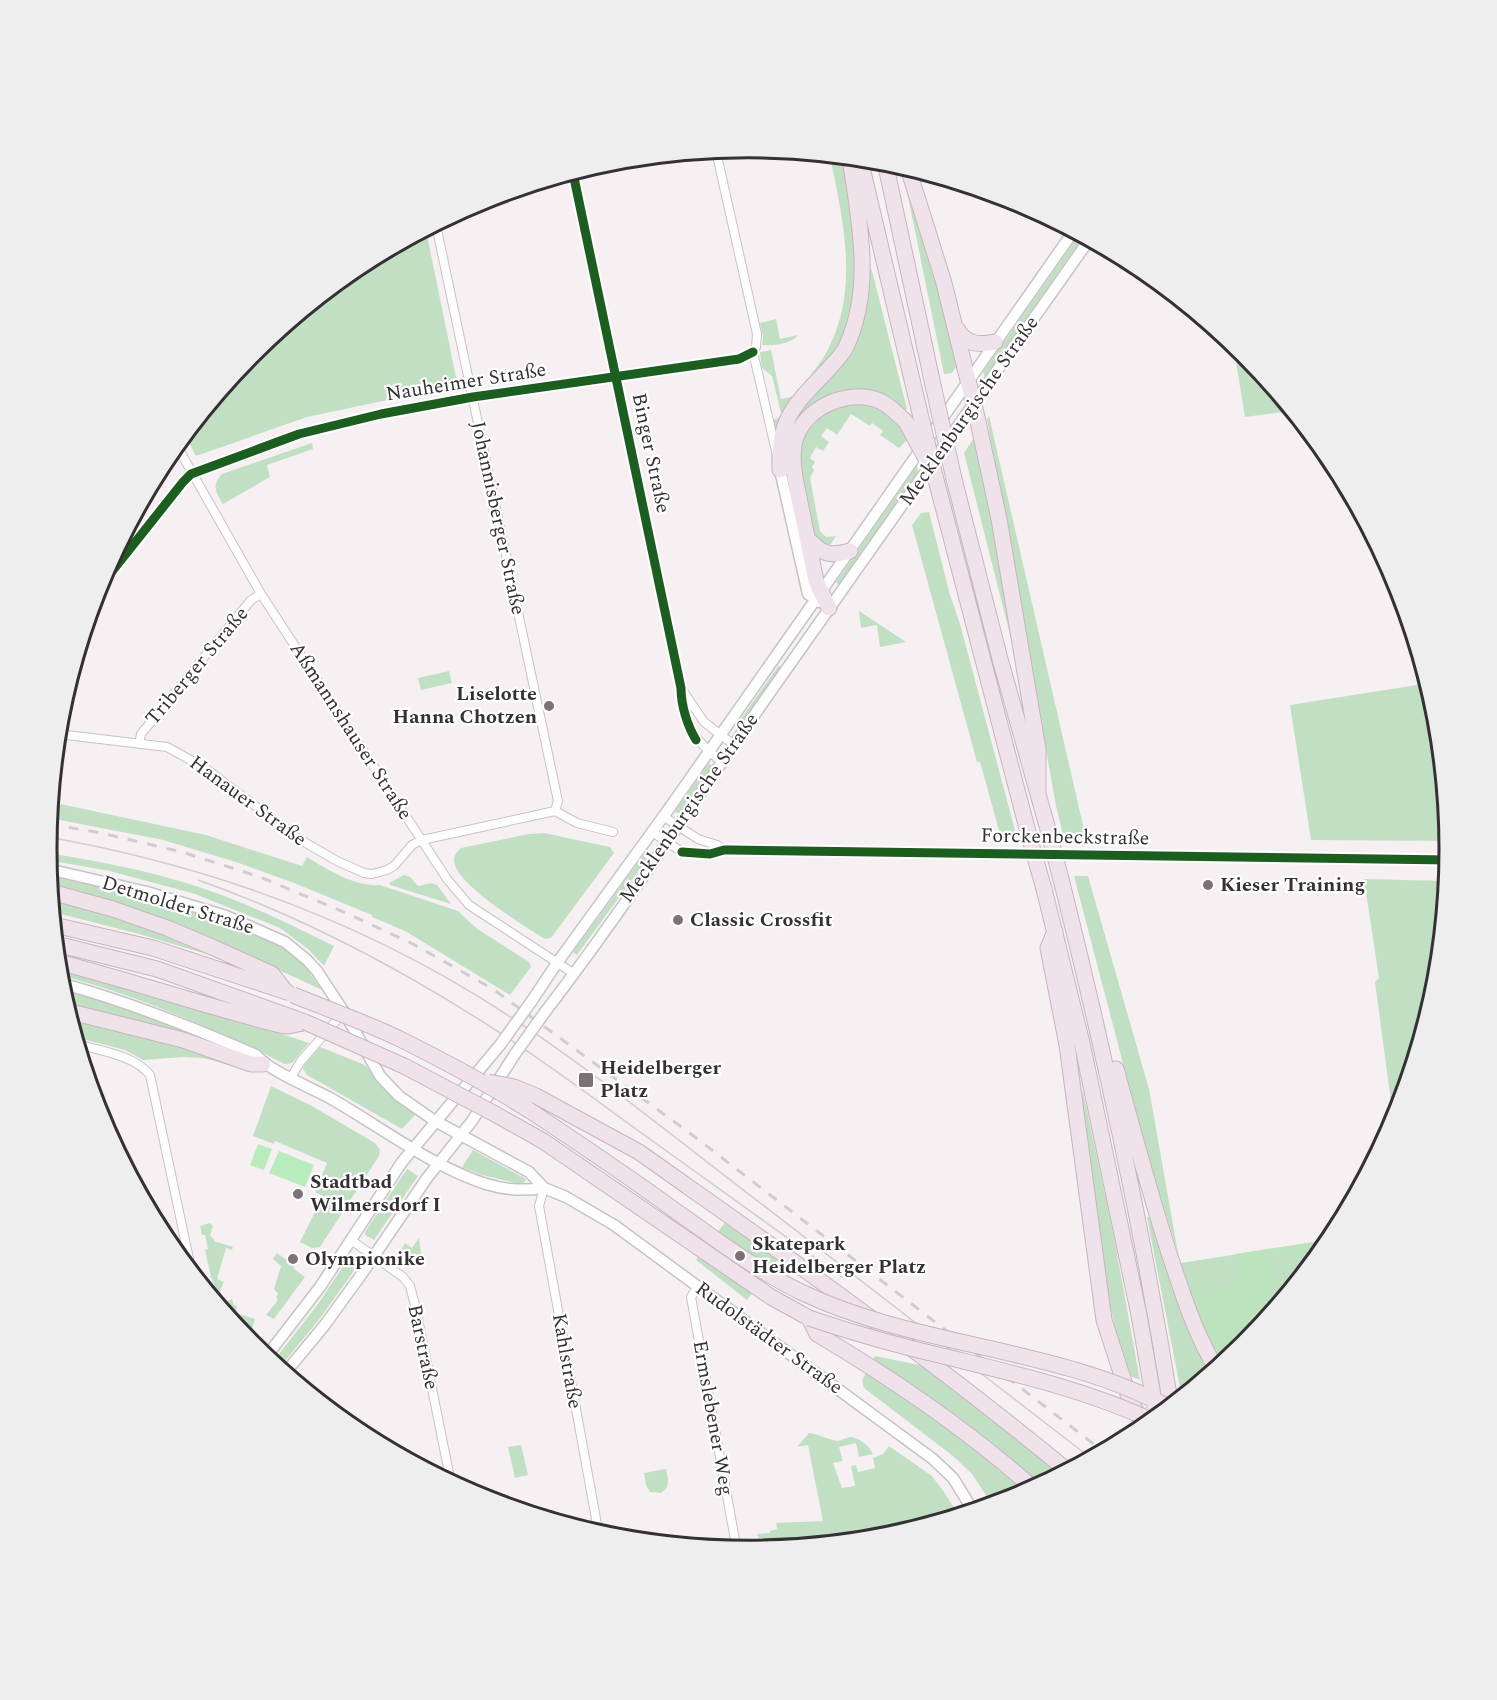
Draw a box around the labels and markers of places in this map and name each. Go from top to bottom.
place label: Liselotte Hanna Chotzen [393,679,537,732]
marker: Liselotte Hanna Chotzen [542,699,556,713]
place label: Kieser Training [1220,870,1365,900]
marker: Kieser Training [1201,878,1215,892]
place label: Classic Crossfit [690,905,833,935]
marker: Classic Crossfit [671,913,685,927]
place label: Heidelberger Platz [600,1053,721,1106]
marker: Heidelberger Platz [577,1071,595,1089]
place label: Stadtbad Wilmersdorf I [310,1167,441,1220]
marker: Stadtbad Wilmersdorf I [291,1187,305,1201]
place label: Skatepark Heidelberger Platz [752,1229,926,1282]
place label: Olympionike [305,1244,425,1274]
marker: Skatepark Heidelberger Platz [733,1249,747,1263]
marker: Olympionike [286,1252,300,1266]

